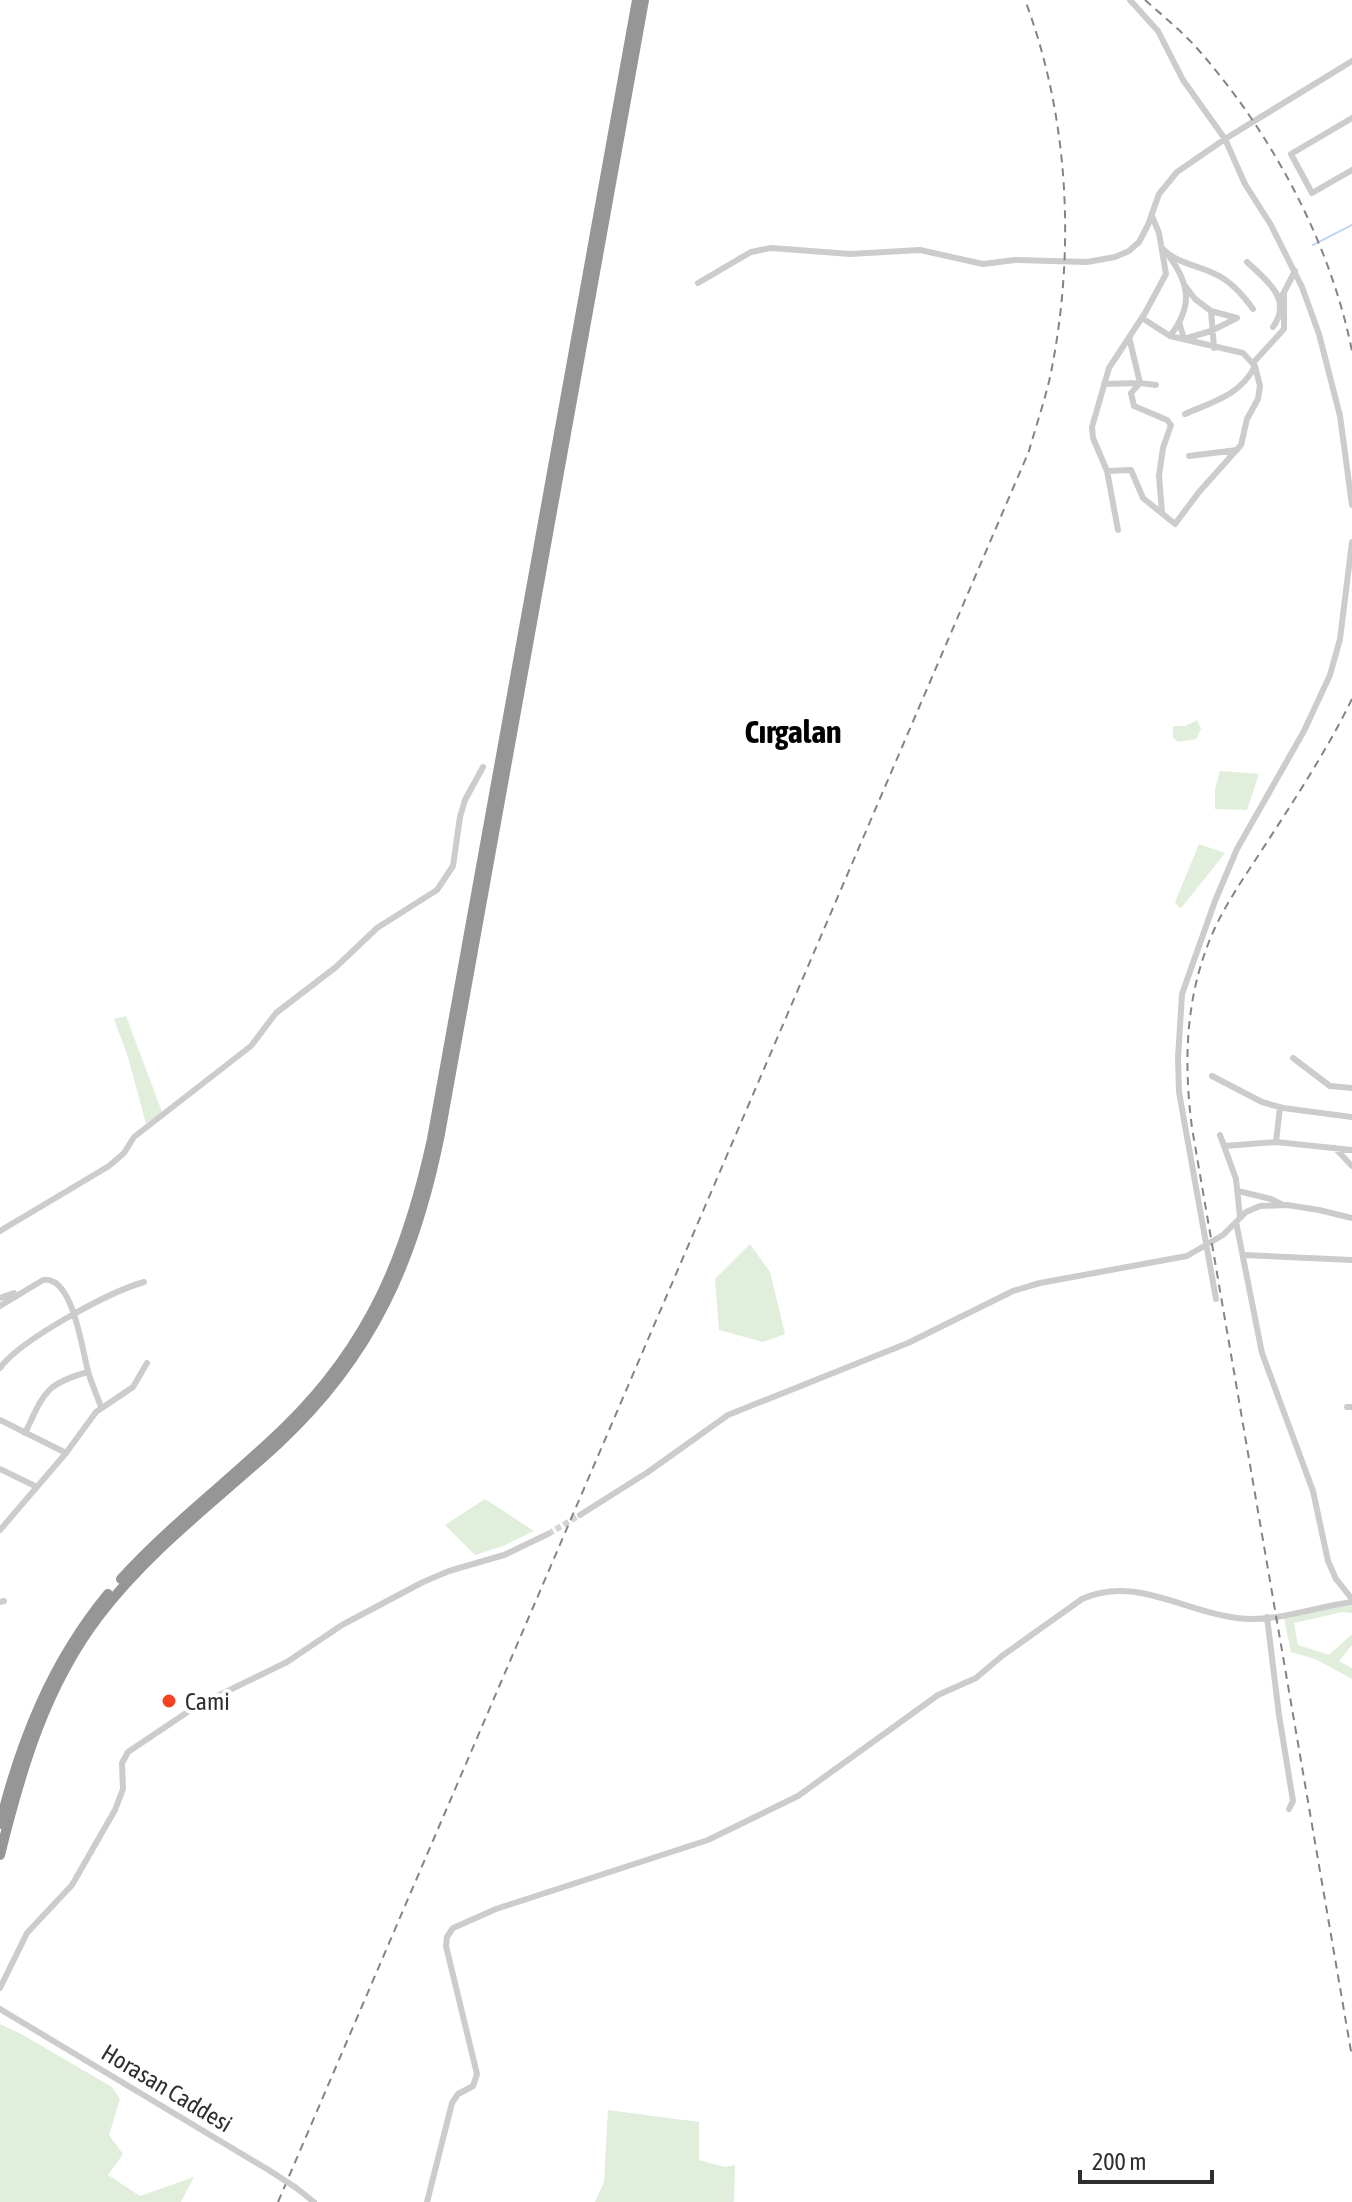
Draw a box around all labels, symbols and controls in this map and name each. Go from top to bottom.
district label: Cırgalan [744,713,842,750]
place label: Cami [185,1688,230,1715]
marker: Cami [160,1692,178,1710]
street label: Horasan Caddesi [97,2039,237,2137]
scale bar [1080,2134,1212,2184]
text: 200 m [1092,2148,1146,2175]

